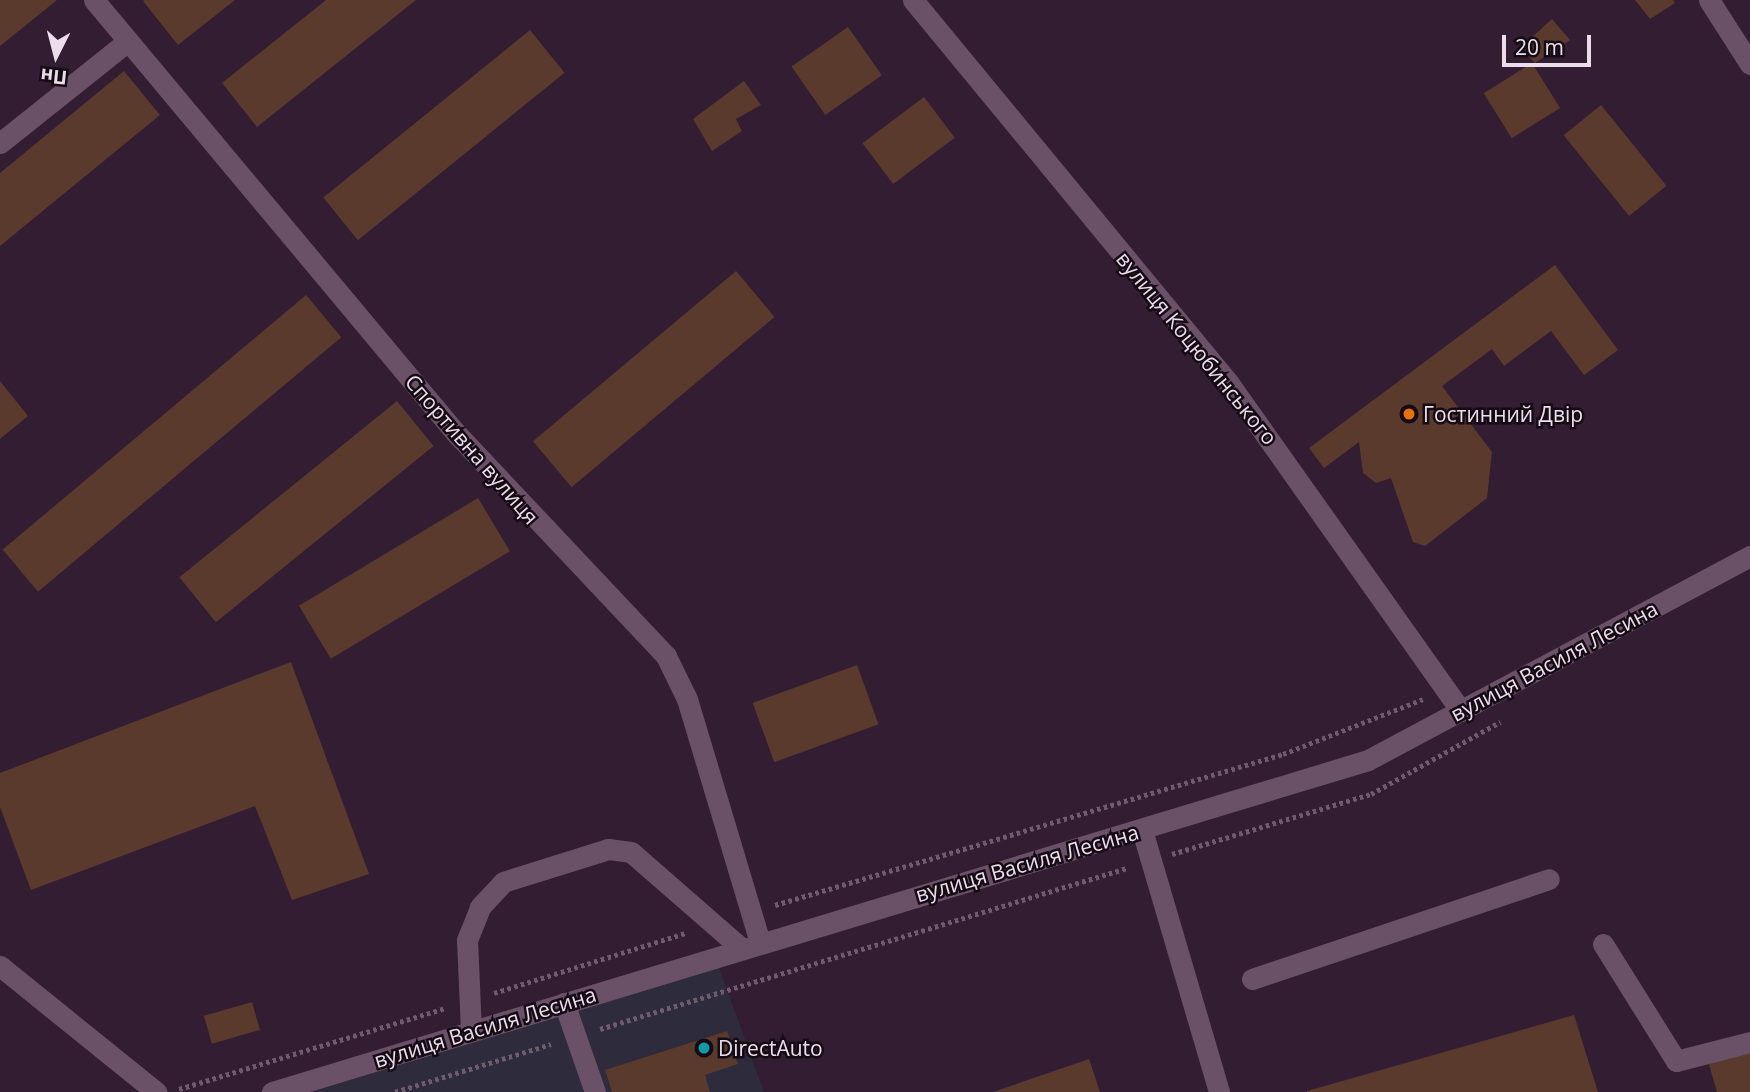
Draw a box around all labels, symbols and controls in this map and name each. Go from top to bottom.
north arrow [21,21,91,91]
scale bar [1505,21,1594,65]
text: 20 m [1515,33,1564,61]
text: Пн [39,63,68,91]
street label: вулиця Коцюбинського [1111,246,1283,450]
street label: Спортивна вулиця [400,369,544,529]
place label: Гостинний Двір [1423,401,1583,427]
marker: Гостинний Двір [1401,406,1417,422]
street label: вулиця Василя Лесина [1446,596,1662,726]
street label: вулиця Василя Лесина [913,819,1141,907]
street label: вулиця Василя Лесина [371,981,599,1073]
place label: DirectAuto [718,1035,823,1061]
marker: DirectAuto [696,1040,712,1056]

